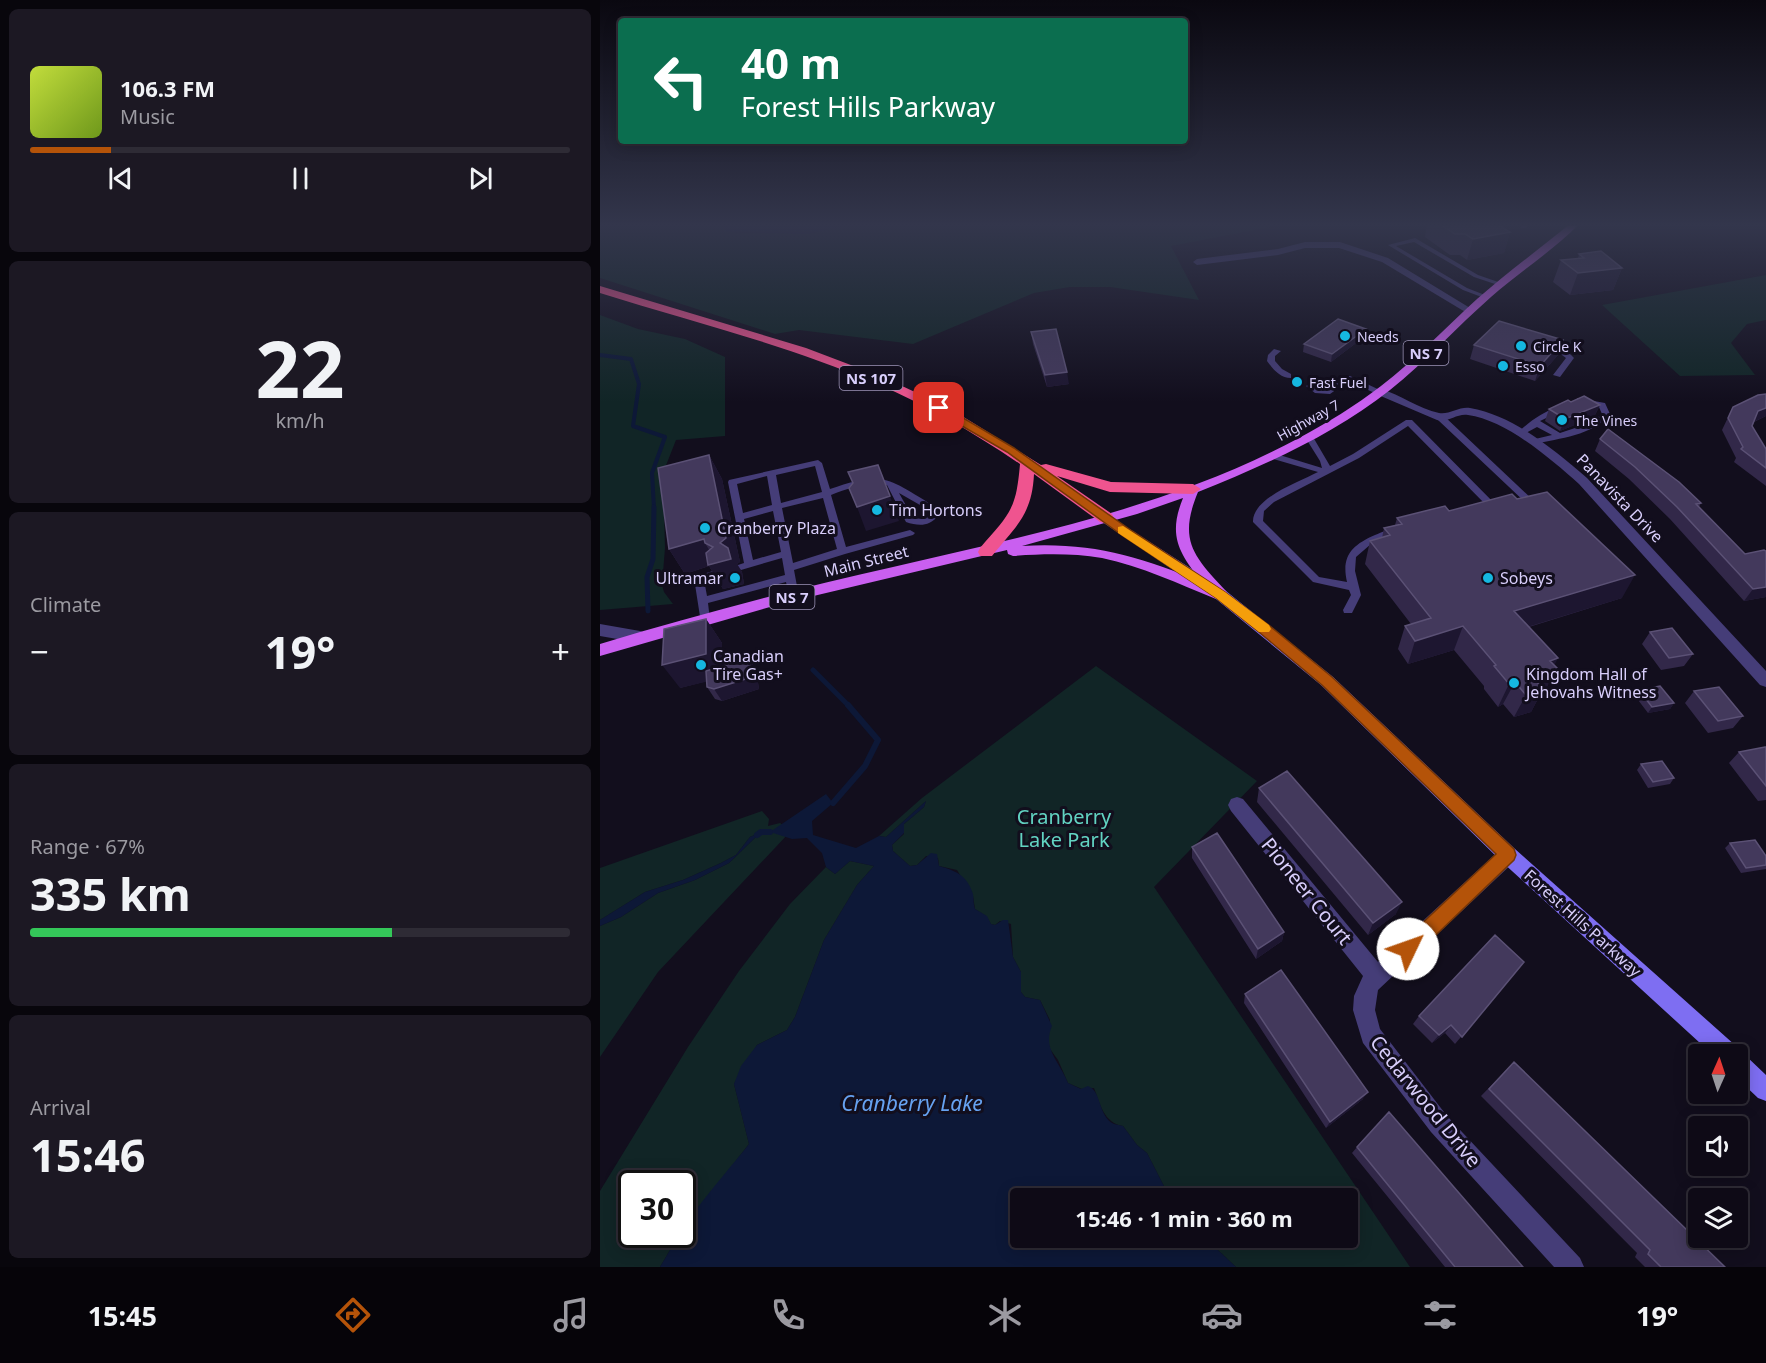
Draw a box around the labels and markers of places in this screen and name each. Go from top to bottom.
place label: Needs [1357,327,1399,346]
marker: Needs [1338,329,1352,343]
place label: Circle K [1533,337,1582,356]
marker: Circle K [1514,339,1528,353]
place label: Esso [1515,357,1545,376]
marker: Esso [1496,359,1510,373]
place label: Fast Fuel [1309,373,1367,392]
marker: Fast Fuel [1290,375,1304,389]
pin [913,382,964,433]
place label: The Vines [1574,411,1638,430]
marker: The Vines [1555,413,1569,427]
place label: Tim Hortons [889,499,982,521]
marker: Tim Hortons [870,503,884,517]
place label: Cranberry Plaza [717,517,836,539]
marker: Cranberry Plaza [698,521,712,535]
place label: Ultramar [656,567,723,589]
place label: Sobeys [1500,567,1553,589]
marker: Ultramar [728,571,742,585]
marker: Sobeys [1481,571,1495,585]
place label: Canadian Tire Gas+ [713,645,784,685]
marker: Canadian Tire Gas+ [694,658,708,672]
place label: Kingdom Hall of Jehovahs Witness [1524,663,1656,703]
marker: Kingdom Hall of Jehovahs Witness [1507,676,1521,690]

